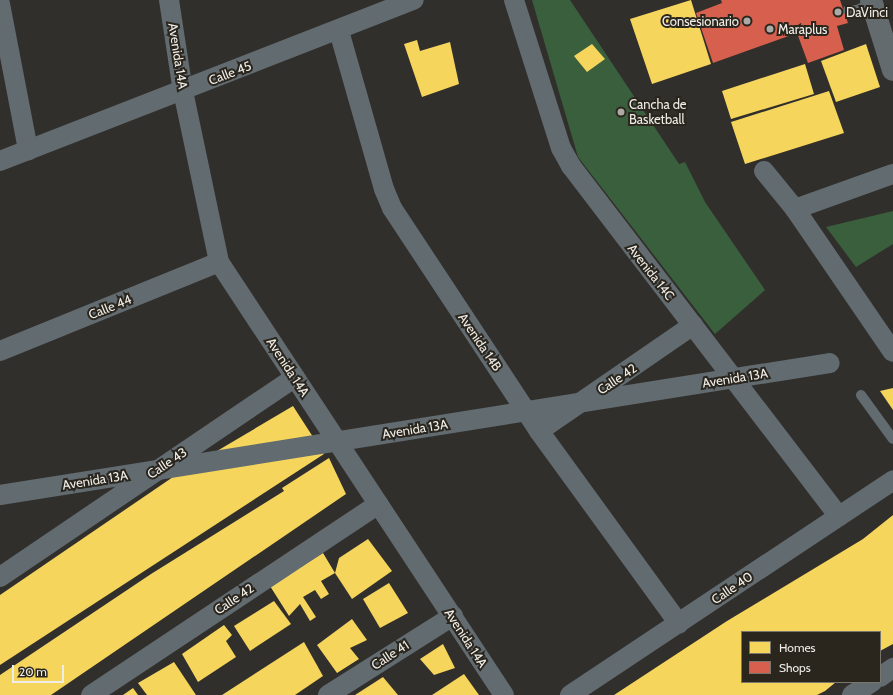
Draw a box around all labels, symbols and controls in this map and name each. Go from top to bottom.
place label: DaVinci [846,4,888,20]
marker: DaVinci [833,7,843,17]
place label: Consesionario [662,13,739,29]
marker: Consesionario [742,16,752,26]
place label: Maraplus [778,21,827,37]
street label: Avenida 14A [165,22,191,90]
marker: Maraplus [765,24,775,34]
street label: Calle 45 [206,58,254,88]
place label: Cancha de Basketball [629,97,686,128]
marker: Cancha de Basketball [616,107,626,117]
street label: Avenida 14C [624,241,678,303]
street label: Calle 44 [86,291,134,323]
street label: Avenida 14B [455,310,505,374]
street label: Avenida 14A [263,335,313,399]
street label: Calle 42 [594,360,640,398]
street label: Avenida 13A [701,365,769,391]
street label: Avenida 13A [381,416,449,442]
street label: Calle 43 [144,444,190,482]
street label: Avenida 13A [61,467,129,493]
street label: Calle 40 [708,569,756,607]
street label: Calle 42 [211,580,257,618]
street label: Avenida 14A [441,606,491,670]
legend [741,631,881,683]
street label: Calle 41 [368,637,412,673]
text: Homes [779,640,816,655]
scale bar [14,657,66,683]
text: Shops [779,660,811,675]
text: 20 m [19,664,47,679]

